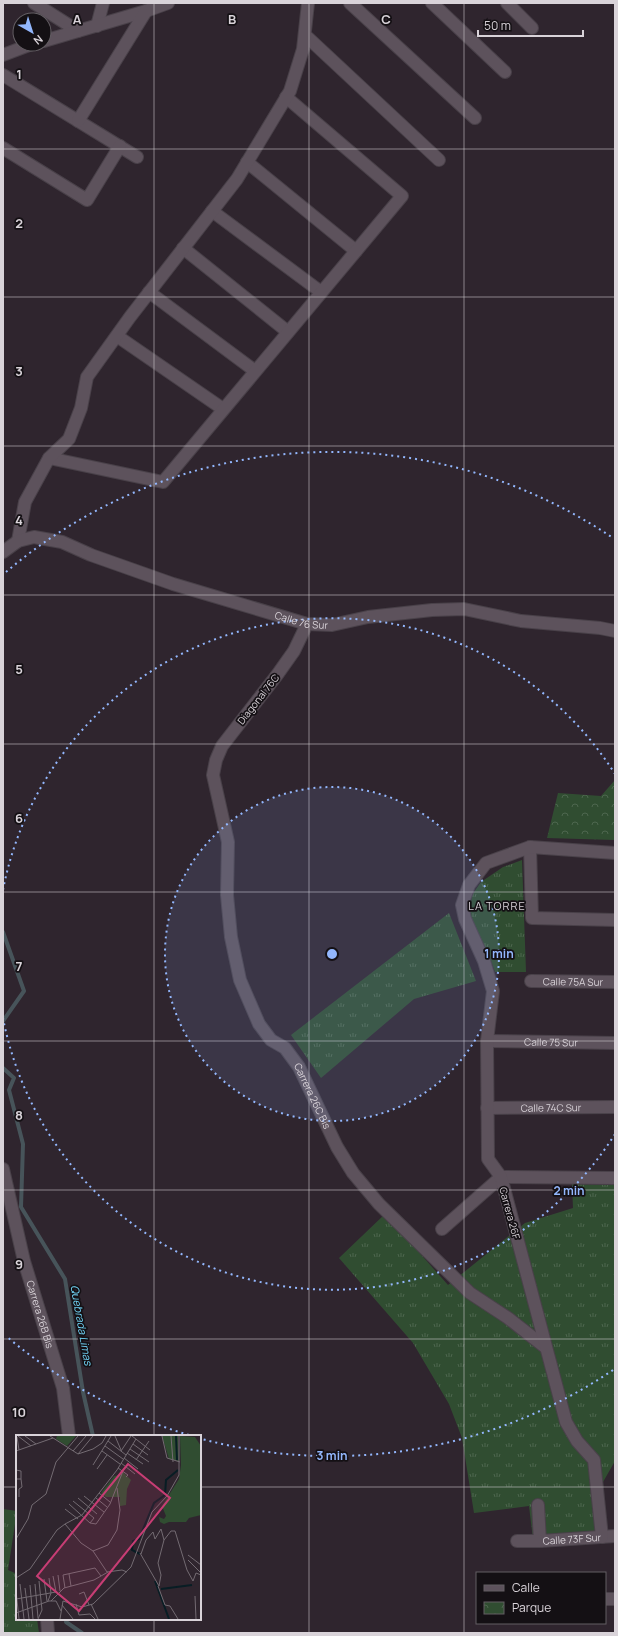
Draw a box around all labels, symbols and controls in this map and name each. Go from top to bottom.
text: A [73,10,82,28]
text: B [228,10,236,28]
text: C [381,10,391,28]
north arrow [12,12,52,52]
scale bar [478,12,583,38]
text: 50 m [484,17,511,34]
text: N [31,32,46,49]
text: 1 [16,65,22,83]
text: 2 [15,214,23,232]
text: 3 [15,362,23,380]
text: 4 [15,511,23,529]
street label: Calle 76 Sur [273,608,329,632]
text: 5 [15,660,23,678]
street label: Diagonal 76C [234,671,282,727]
text: 6 [15,809,23,827]
district label: LA TORRE [468,898,526,913]
text: 1 min [484,945,514,962]
centre of rings [325,947,339,961]
text: 7 [16,957,23,975]
street label: Calle 75A Sur [543,974,604,989]
street label: Calle 75 Sur [524,1035,578,1049]
street label: Carrera 26C Bis [291,1060,334,1131]
street label: Calle 74C Sur [521,1100,582,1115]
text: 8 [15,1106,23,1124]
text: 2 min [553,1182,585,1199]
street label: Carrera 26F [496,1185,524,1241]
text: 9 [15,1255,23,1273]
street label: Carrera 26B Bis [23,1278,57,1350]
water label: Quebrada Limas [68,1284,97,1368]
text: 10 [12,1403,26,1421]
inset map [16,1435,201,1620]
text: 3 min [316,1447,348,1464]
street label: Calle 73F Sur [542,1530,602,1548]
legend [476,1572,606,1624]
text: Calle [512,1579,540,1596]
text: Parque [512,1599,551,1616]

